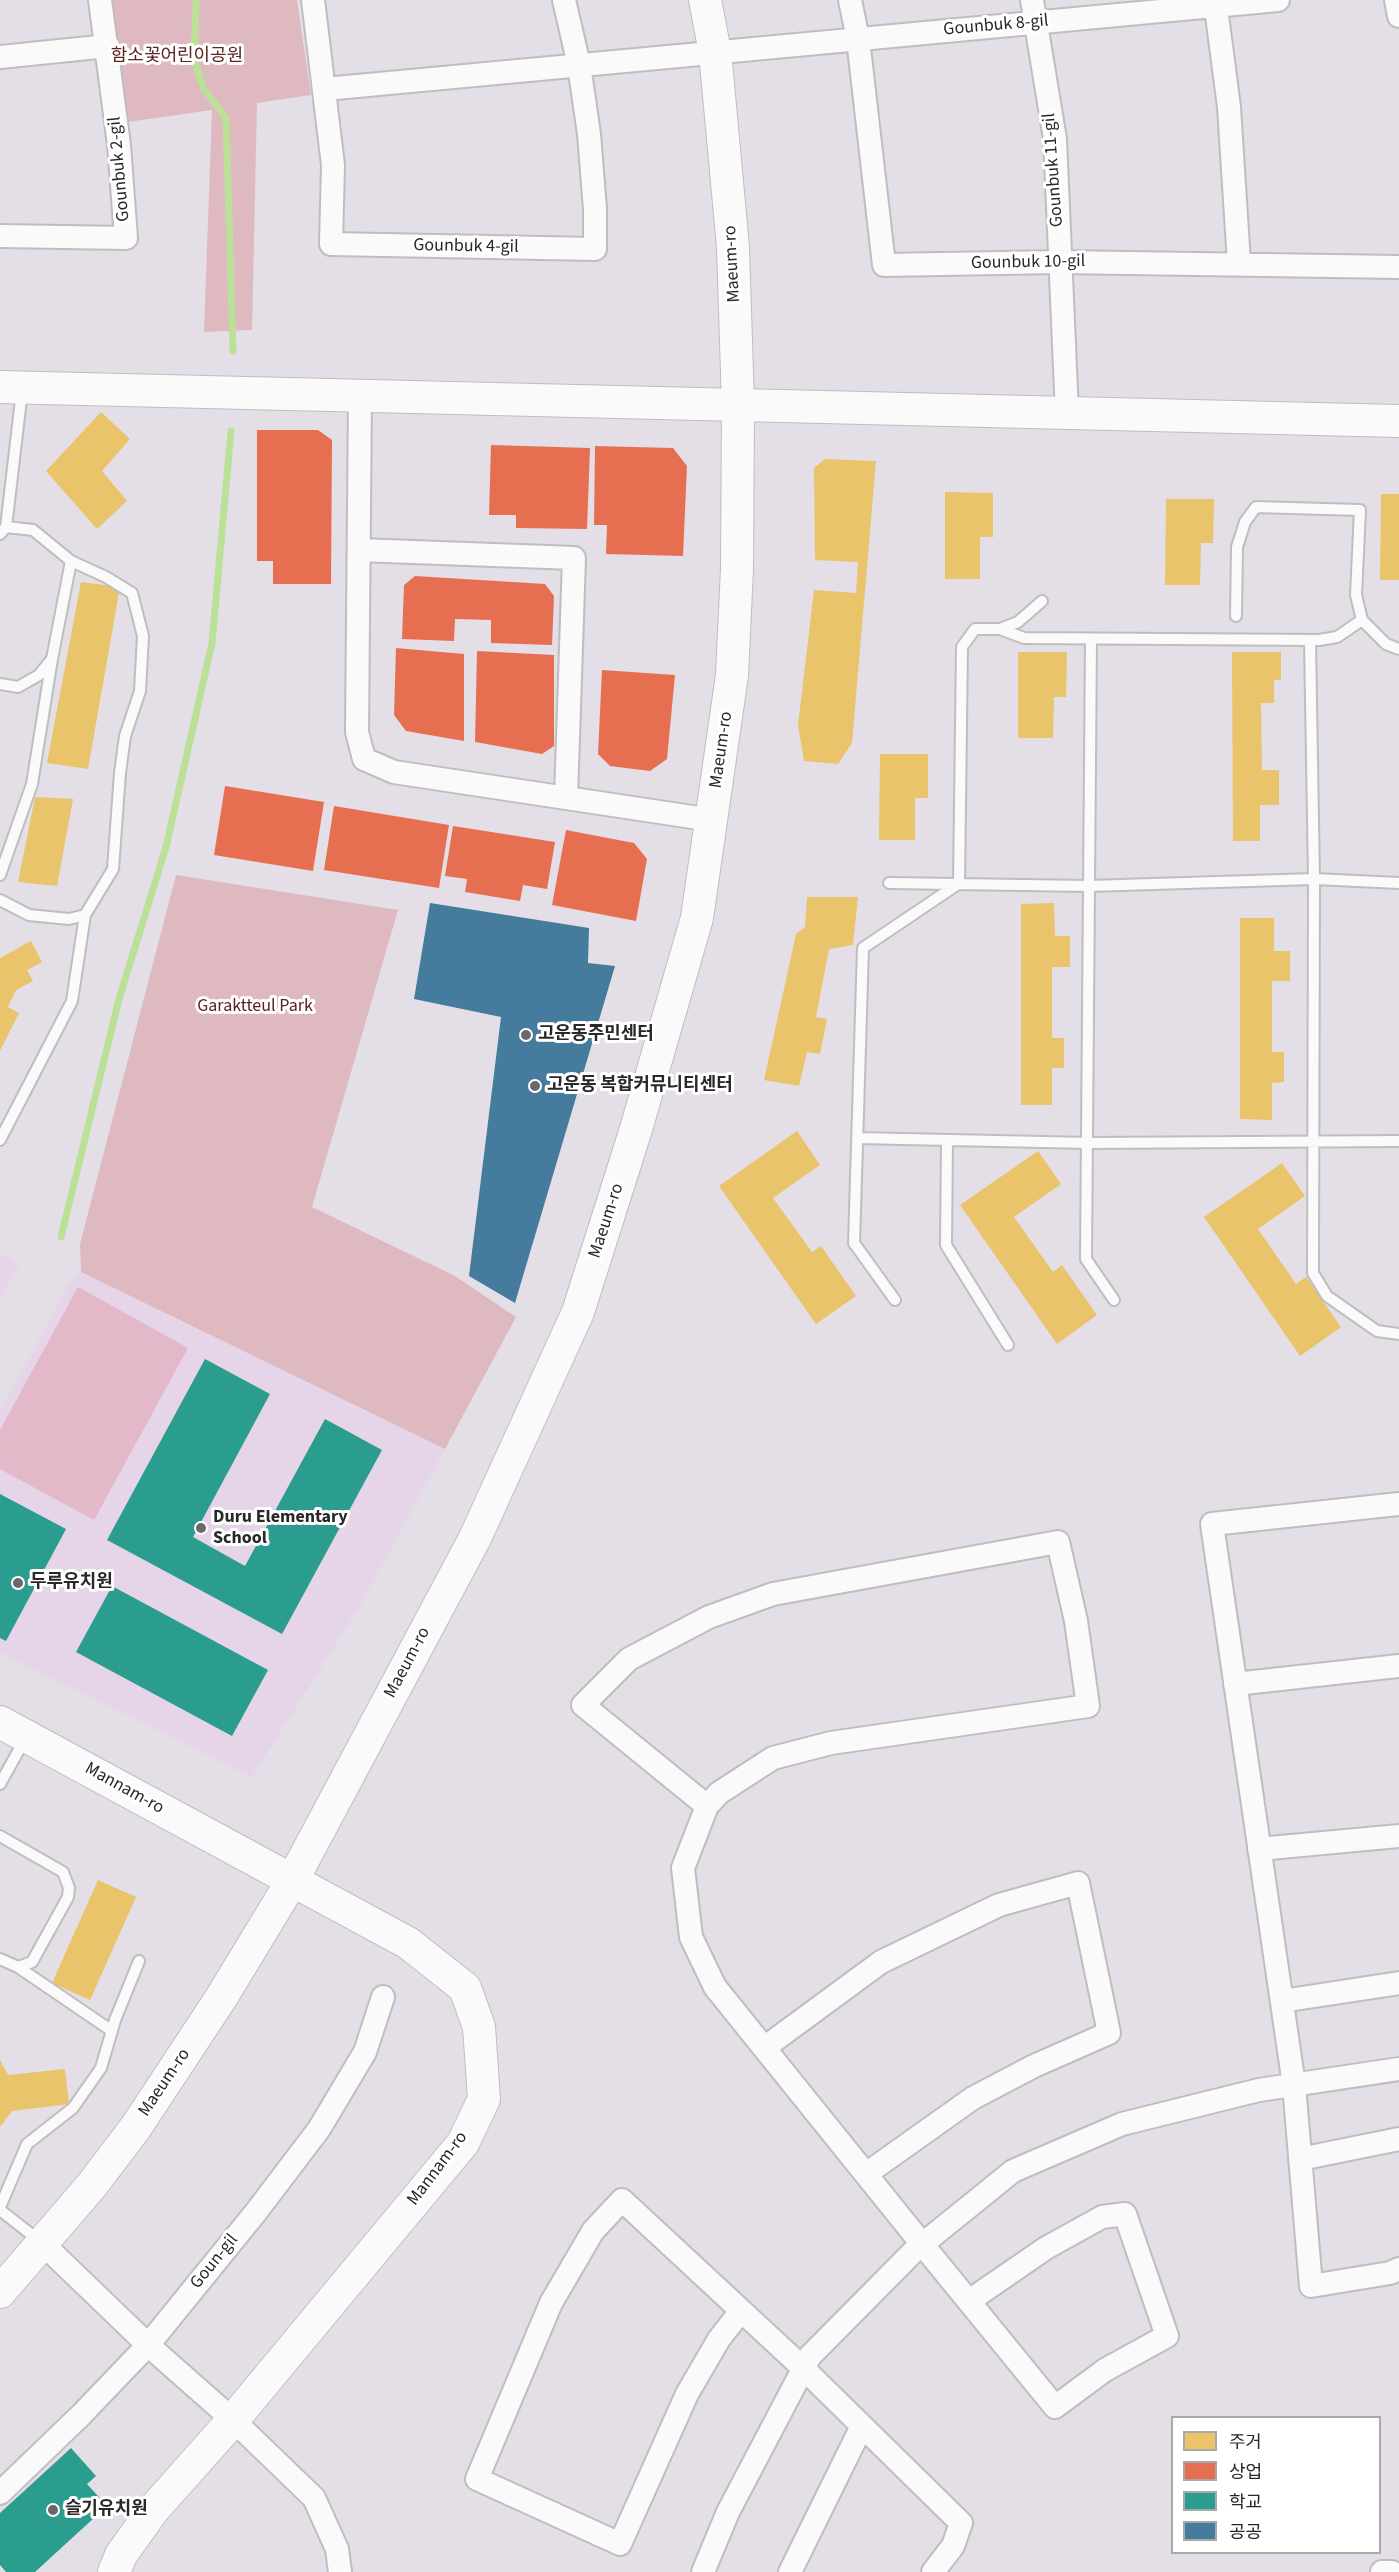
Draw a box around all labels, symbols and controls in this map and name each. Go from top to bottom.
street label: Gounbuk 8-gil [943,11,1049,41]
park label: 함소꽃어린이공원 [111,46,243,68]
street label: Gounbuk 11-gil [1039,112,1069,228]
street label: Gounbuk 2-gil [105,116,135,222]
street label: Maeum-ro [720,225,746,303]
street label: Gounbuk 4-gil [413,235,519,259]
street label: Gounbuk 10-gil [971,251,1085,275]
street label: Maeum-ro [706,710,738,790]
park label: Garaktteul Park [197,996,313,1018]
place label: 고운동주민센터 [538,1024,654,1046]
marker: 고운동주민센터 [519,1028,533,1042]
place label: 고운동 복합커뮤니티센터 [547,1075,733,1097]
marker: 고운동 복합커뮤니티센터 [528,1079,542,1093]
street label: Maeum-ro [585,1181,629,1261]
place label: Duru Elementary School [213,1507,348,1550]
marker: Duru Elementary School [194,1521,208,1535]
place label: 두루유치원 [30,1572,113,1594]
marker: 두루유치원 [11,1576,25,1590]
street label: Maeum-ro [380,1624,436,1702]
street label: Mannam-ro [81,1758,167,1820]
street label: Maeum-ro [134,2045,196,2121]
street label: Mannam-ro [403,2128,473,2210]
street label: Goun-gil [186,2230,244,2294]
legend [1171,2416,1381,2554]
text: 주거 [1229,2430,1262,2455]
text: 상업 [1229,2460,1262,2485]
text: 학교 [1229,2490,1262,2515]
place label: 슬기유치원 [65,2499,148,2521]
marker: 슬기유치원 [46,2503,60,2517]
text: 공공 [1229,2520,1262,2545]

